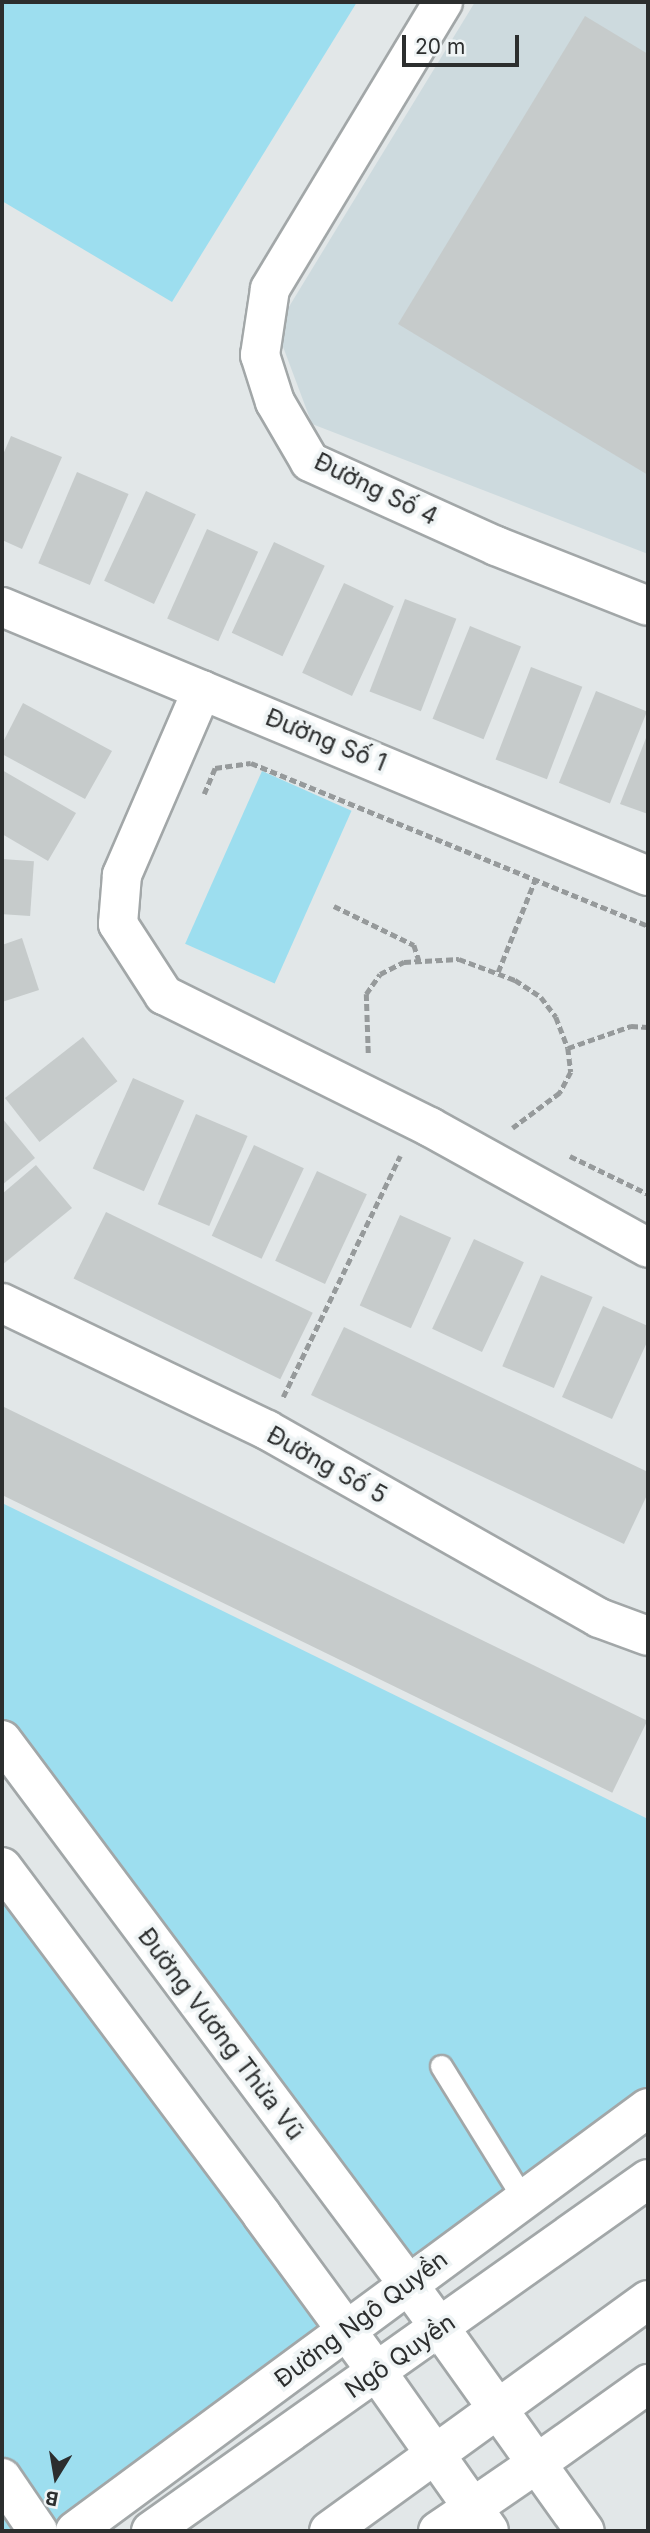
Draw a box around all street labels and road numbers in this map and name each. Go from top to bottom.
street label: Đường Số 4 [310,447,442,531]
street label: Đường Số 1 [261,703,391,777]
street label: Đường Số 5 [262,1420,392,1510]
street label: Đường Vương Thừa Vũ [132,1923,310,2145]
street label: Đường Ngô Quyền [269,2245,453,2393]
street label: Ngô Quyền [339,2308,461,2404]

